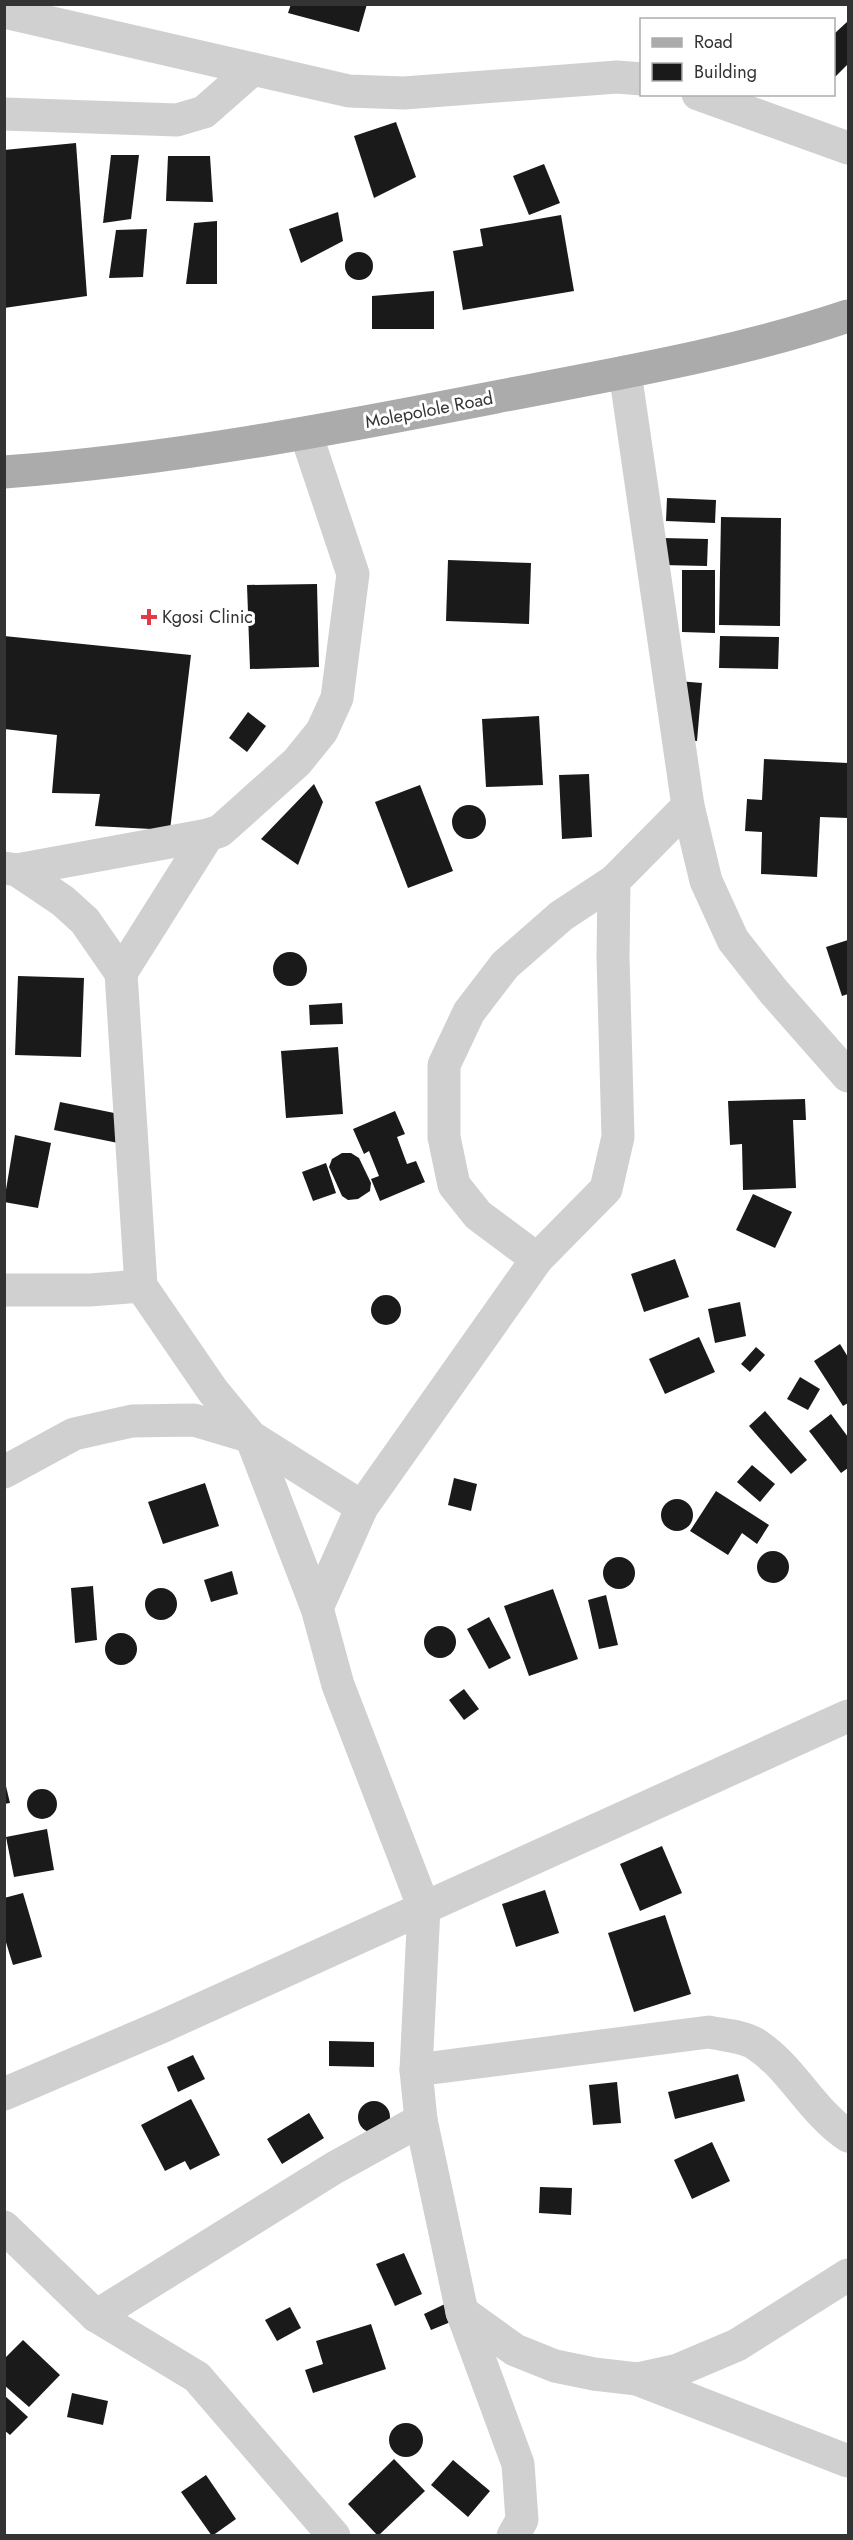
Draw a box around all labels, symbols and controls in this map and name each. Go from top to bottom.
legend [640,18,835,96]
text: Road [694,29,733,55]
text: Building [694,59,757,85]
street label: Molepolole Road [363,385,495,435]
place label: Kgosi Clinic [162,604,253,630]
marker: Kgosi Clinic [140,608,158,626]

